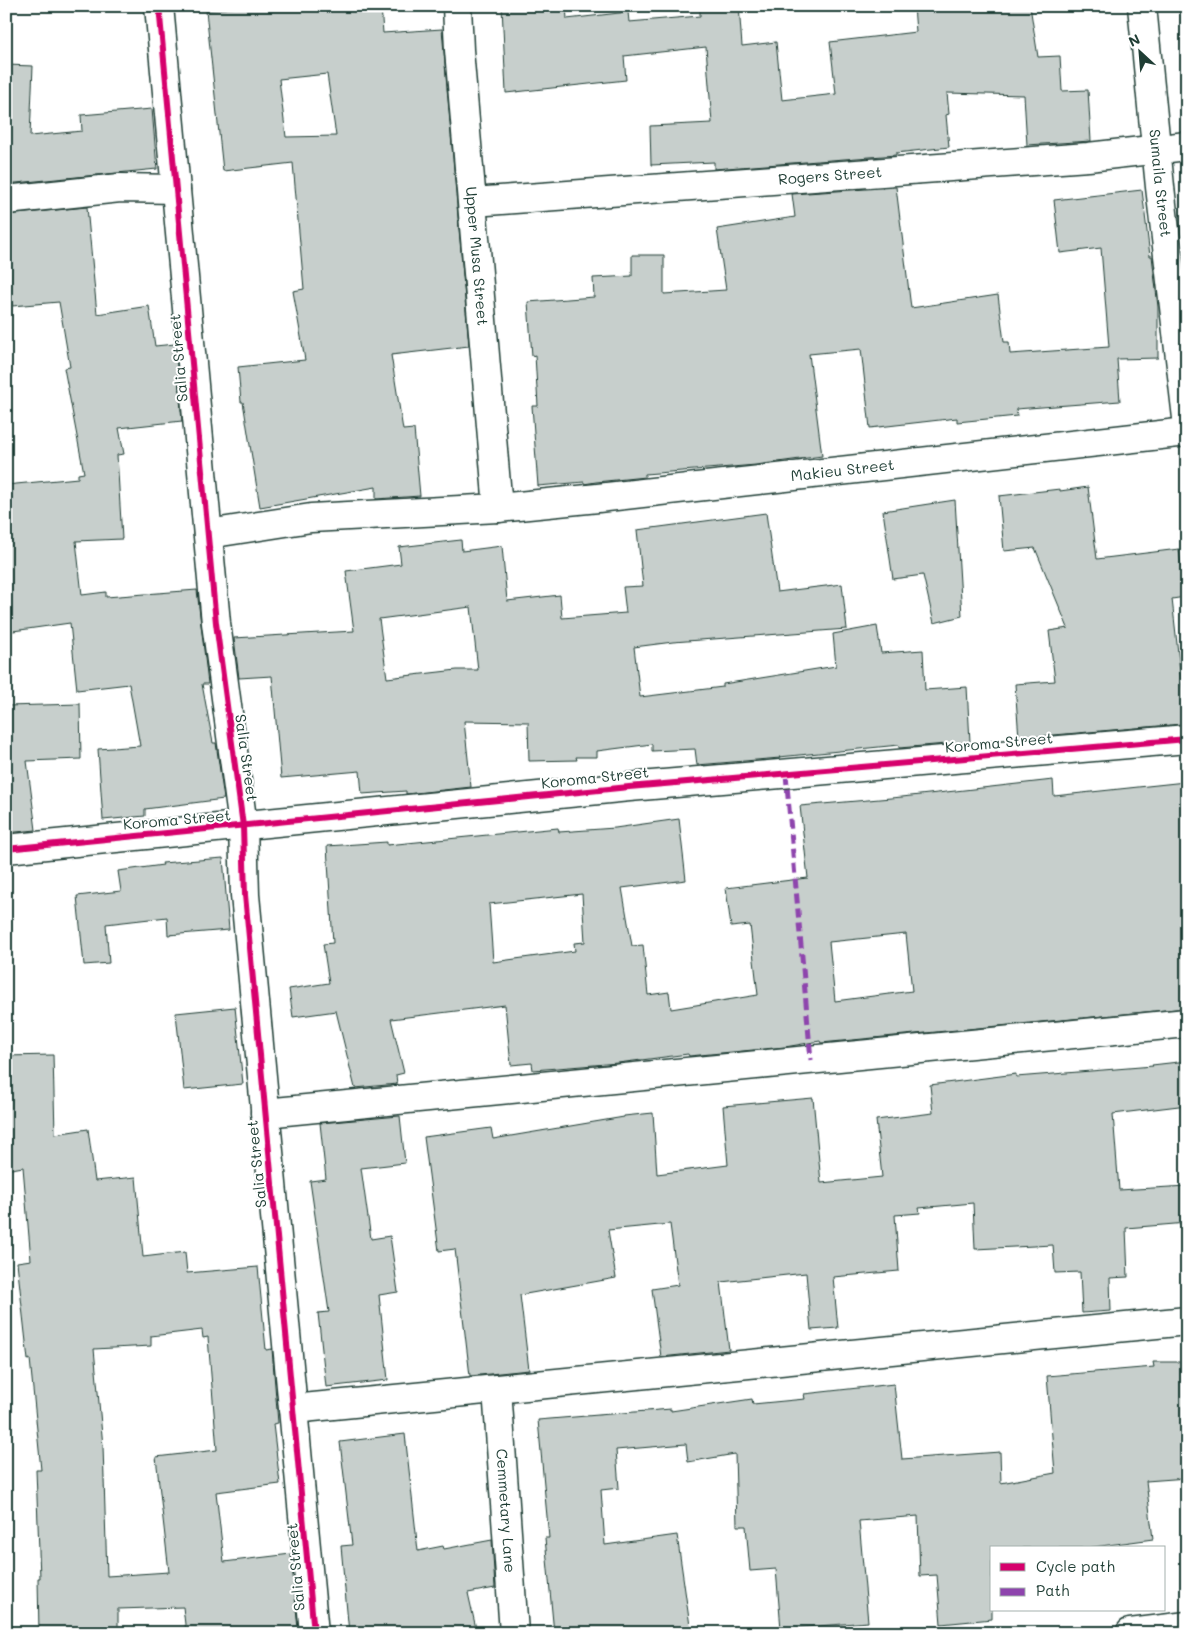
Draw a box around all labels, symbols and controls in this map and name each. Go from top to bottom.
north arrow [1116,28,1166,78]
text: N [1125,29,1143,51]
street label: Sumaila Street [1145,128,1177,238]
street label: Rogers Street [777,161,883,189]
street label: Upper Musa Street [462,186,493,327]
street label: Salia Street [164,313,192,403]
street label: Makieu Street [790,454,895,485]
street label: Salia Street [231,713,263,803]
street label: Koroma Street [944,727,1054,757]
street label: Koroma Street [540,761,650,793]
street label: Koroma Street [122,804,232,834]
street label: Salia Street [241,1119,271,1209]
street label: Cemmetary Lane [492,1448,521,1573]
street label: Salia Street [281,1522,309,1612]
legend [990,1546,1166,1612]
text: Cycle path [1036,1556,1115,1576]
text: Path [1036,1580,1070,1600]

